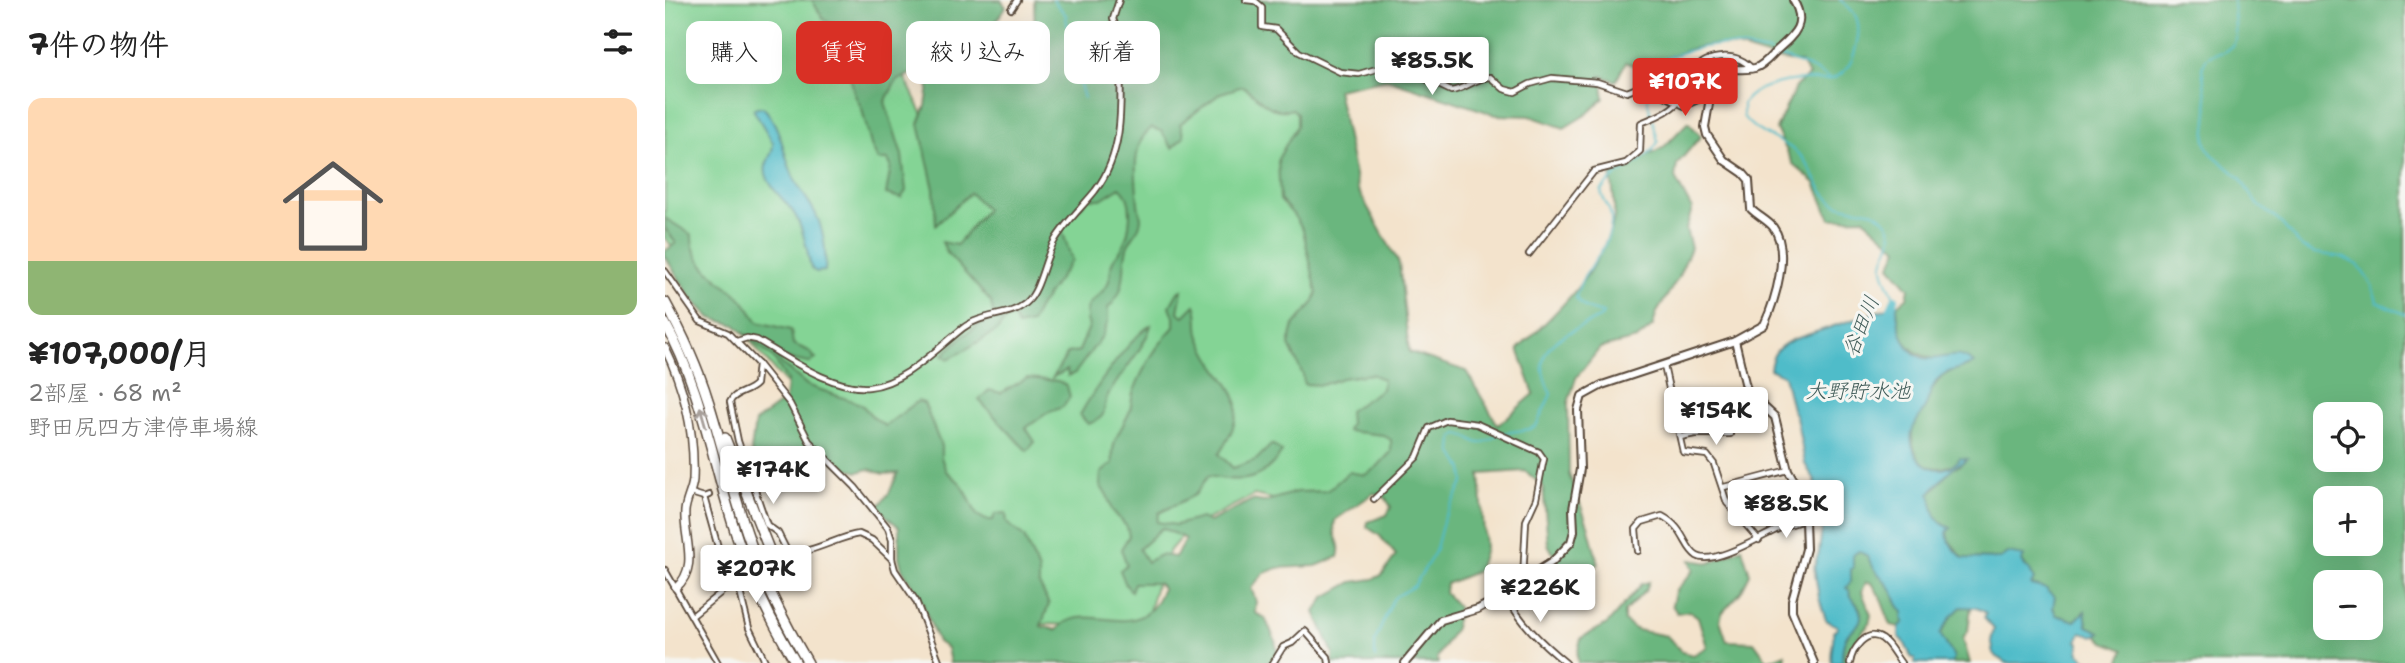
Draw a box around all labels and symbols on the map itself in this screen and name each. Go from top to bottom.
pin: ¥85.5K [1375,38,1489,97]
pin: ¥107K [1636,58,1734,118]
water label: 谷田川 [1836,292,1886,360]
water label: 大野貯水池 [1806,377,1911,405]
pin: ¥154K [1667,388,1765,447]
one-way arrow [696,406,709,429]
pin: ¥174K [724,447,822,506]
pin: ¥88.5K [1729,480,1843,540]
pin: ¥207K [707,546,805,605]
pin: ¥226K [1491,564,1589,624]

